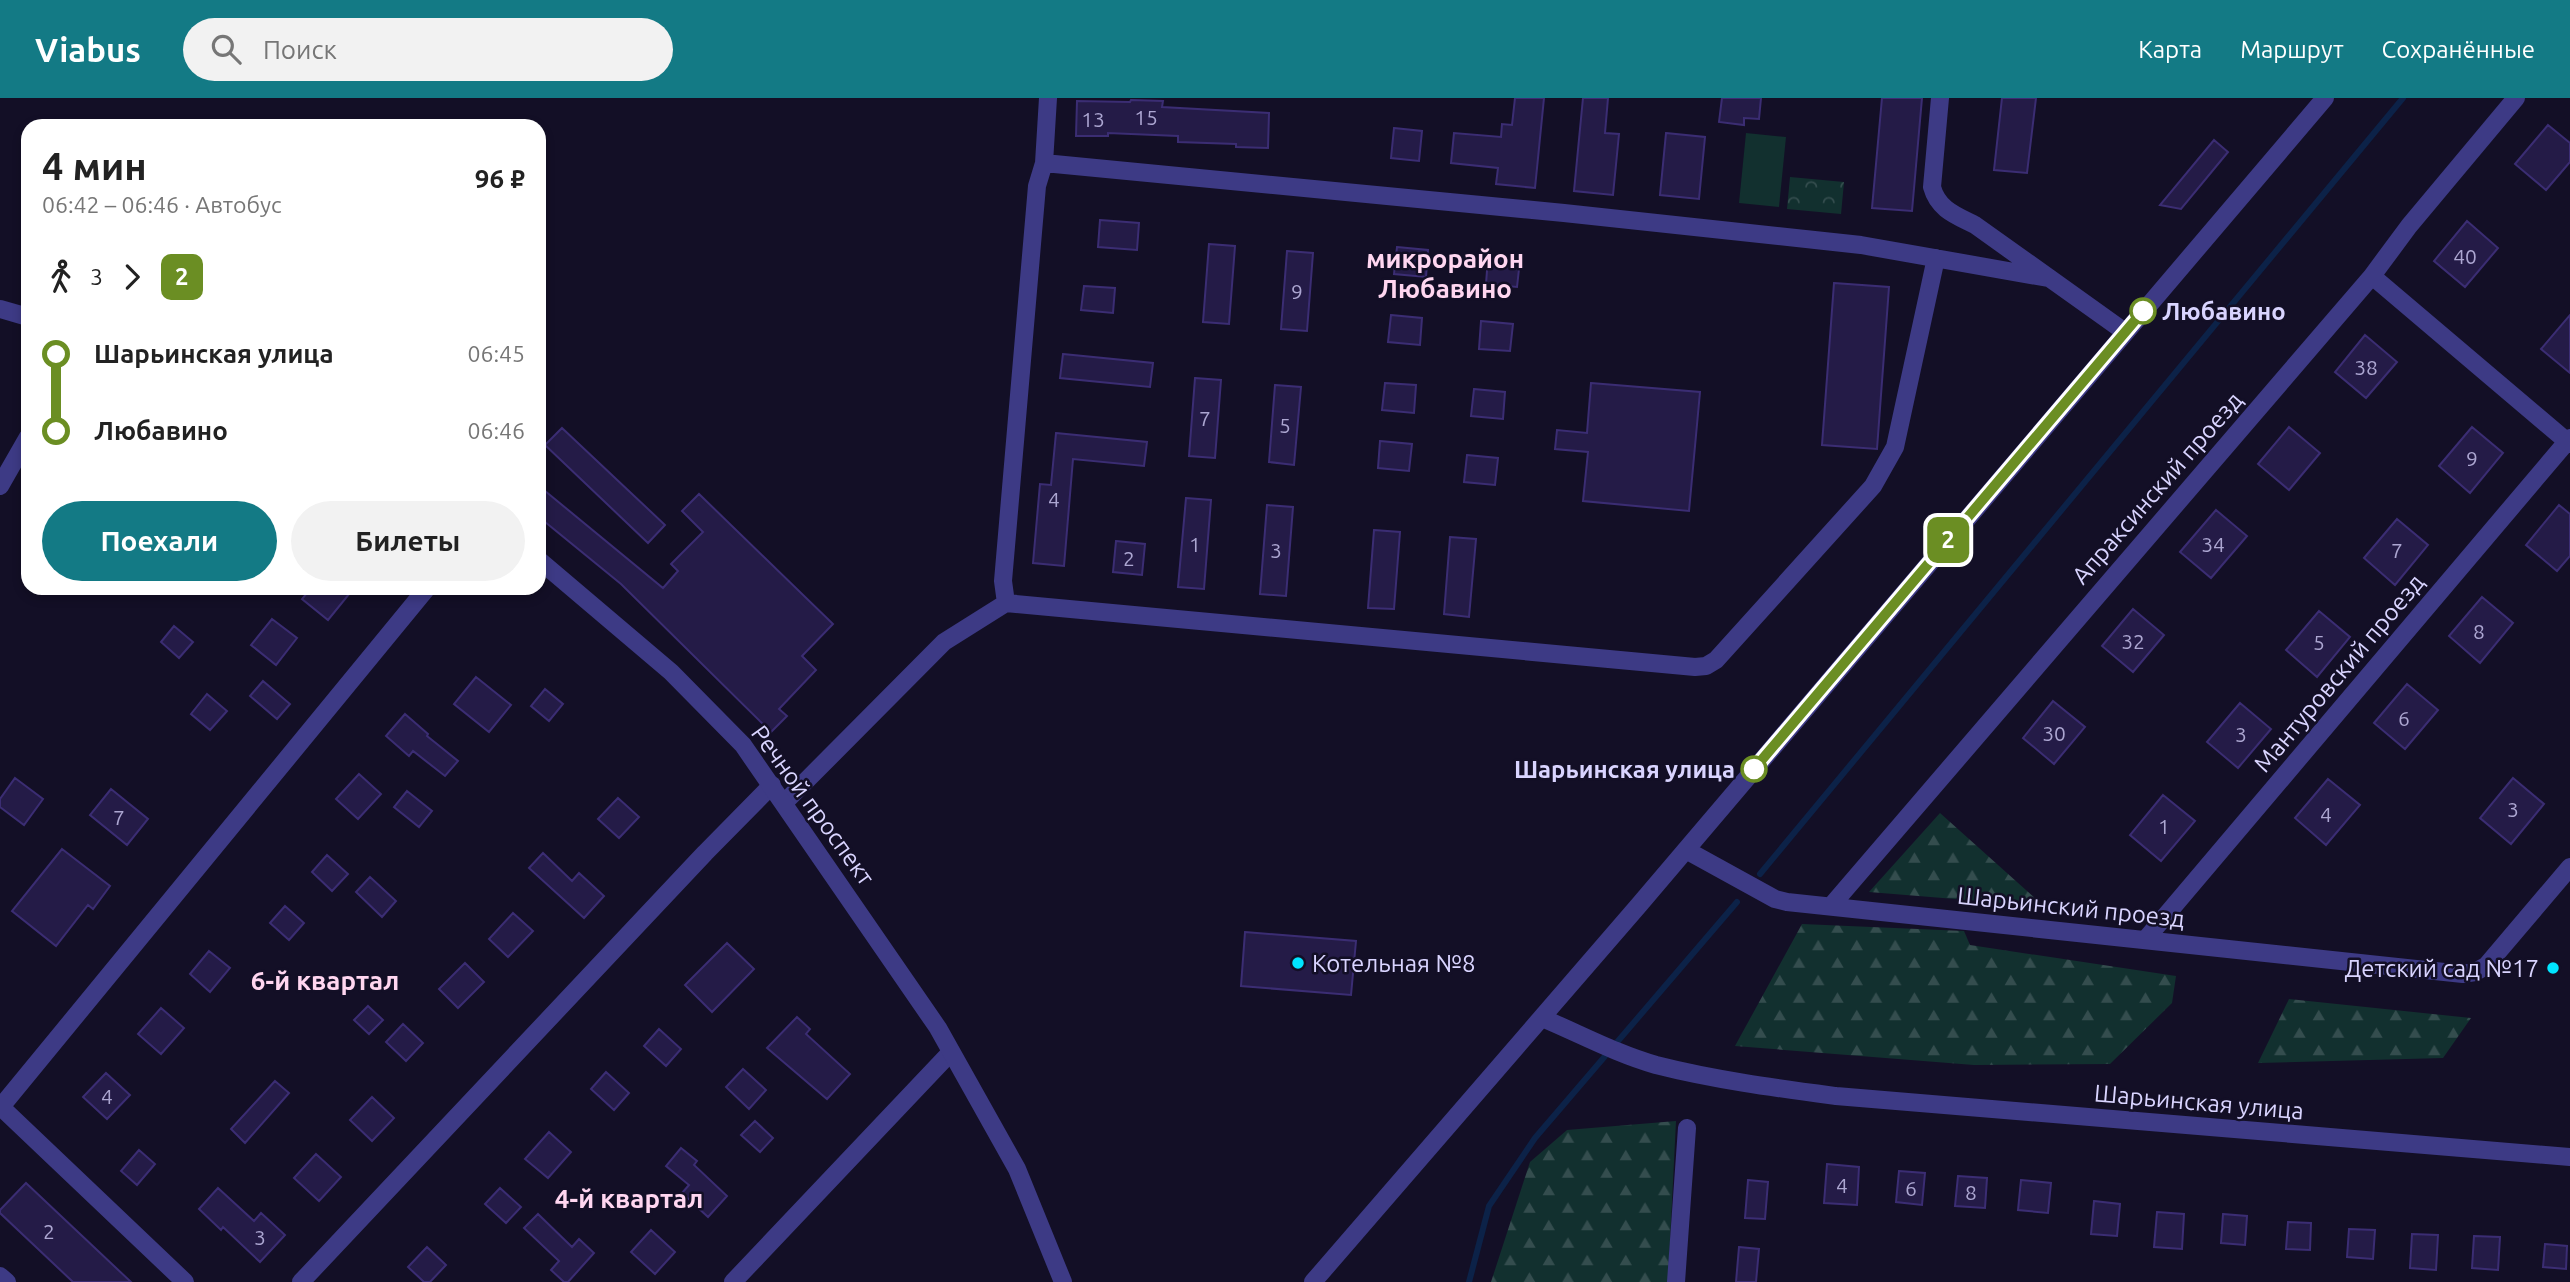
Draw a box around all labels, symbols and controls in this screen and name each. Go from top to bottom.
search box [183,18,673,81]
icon: search [207,30,245,68]
text: Viabus [35,31,141,68]
text: Поиск [263,35,337,64]
text: Карта [2138,36,2202,63]
text: Маршрут [2240,36,2344,63]
text: Сохранённые [2382,36,2535,63]
house number: 15 [1134,105,1158,129]
house number: 13 [1081,107,1105,131]
text: 4 мин [42,145,147,187]
text: 96 ₽ [475,164,525,193]
text: 06:42 – 06:46 · Автобус [42,192,282,217]
district label: микрорайон Любавино [1366,244,1524,303]
house number: 40 [2453,244,2477,268]
icon: walk [42,258,80,296]
icon: forward [113,258,151,296]
text: 2 [175,263,189,290]
text: 3 [90,264,103,289]
house number: 9 [1291,279,1303,303]
marker: Любавино [2130,298,2156,324]
place label: Любавино [2162,298,2286,325]
text: Шарьинская улица [94,339,334,368]
text: 06:45 [467,341,525,366]
house number: 38 [2354,355,2378,379]
street label: Апраксинский проезд [2066,387,2248,589]
house number: 7 [1199,406,1211,430]
house number: 5 [1279,413,1291,437]
text: Любавино [94,416,228,445]
text: 06:46 [467,418,525,443]
house number: 9 [2466,446,2478,470]
house number: 4 [1048,487,1060,511]
button: Поехали [42,501,277,581]
button: Билеты [291,501,525,581]
line badge: 2 [1925,517,1971,563]
text: 2 [1941,526,1955,553]
house number: 1 [1189,532,1201,556]
house number: 34 [2201,532,2225,556]
house number: 3 [1270,538,1282,562]
house number: 7 [2391,538,2403,562]
house number: 2 [1123,546,1135,570]
street label: Мантуровский проезд [2249,569,2429,777]
house number: 8 [2473,619,2485,643]
house number: 32 [2121,629,2145,653]
house number: 5 [2313,630,2325,654]
house number: 6 [2398,706,2410,730]
street label: Речной проспект [746,720,880,890]
house number: 30 [2042,721,2066,745]
house number: 3 [2235,722,2247,746]
place label: Шарьинская улица [1514,756,1735,783]
marker: Шарьинская улица [1741,756,1767,782]
house number: 3 [2507,797,2519,821]
house number: 4 [2320,802,2332,826]
house number: 7 [113,805,125,829]
house number: 1 [2158,814,2170,838]
street label: Шарьинский проезд [1956,882,2186,932]
place label: Котельная №8 [1312,950,1475,977]
marker: Котельная №8 [1290,955,1306,971]
place label: Детский сад №17 [2344,955,2539,982]
marker: Детский сад №17 [2545,960,2561,976]
district label: 6-й квартал [251,966,399,995]
street label: Шарьинская улица [2093,1079,2305,1125]
house number: 4 [101,1084,113,1108]
house number: 4 [1836,1173,1848,1197]
house number: 6 [1905,1176,1917,1200]
house number: 8 [1965,1180,1977,1204]
district label: 4-й квартал [555,1184,703,1213]
house number: 2 [43,1219,55,1243]
house number: 3 [254,1225,266,1249]

